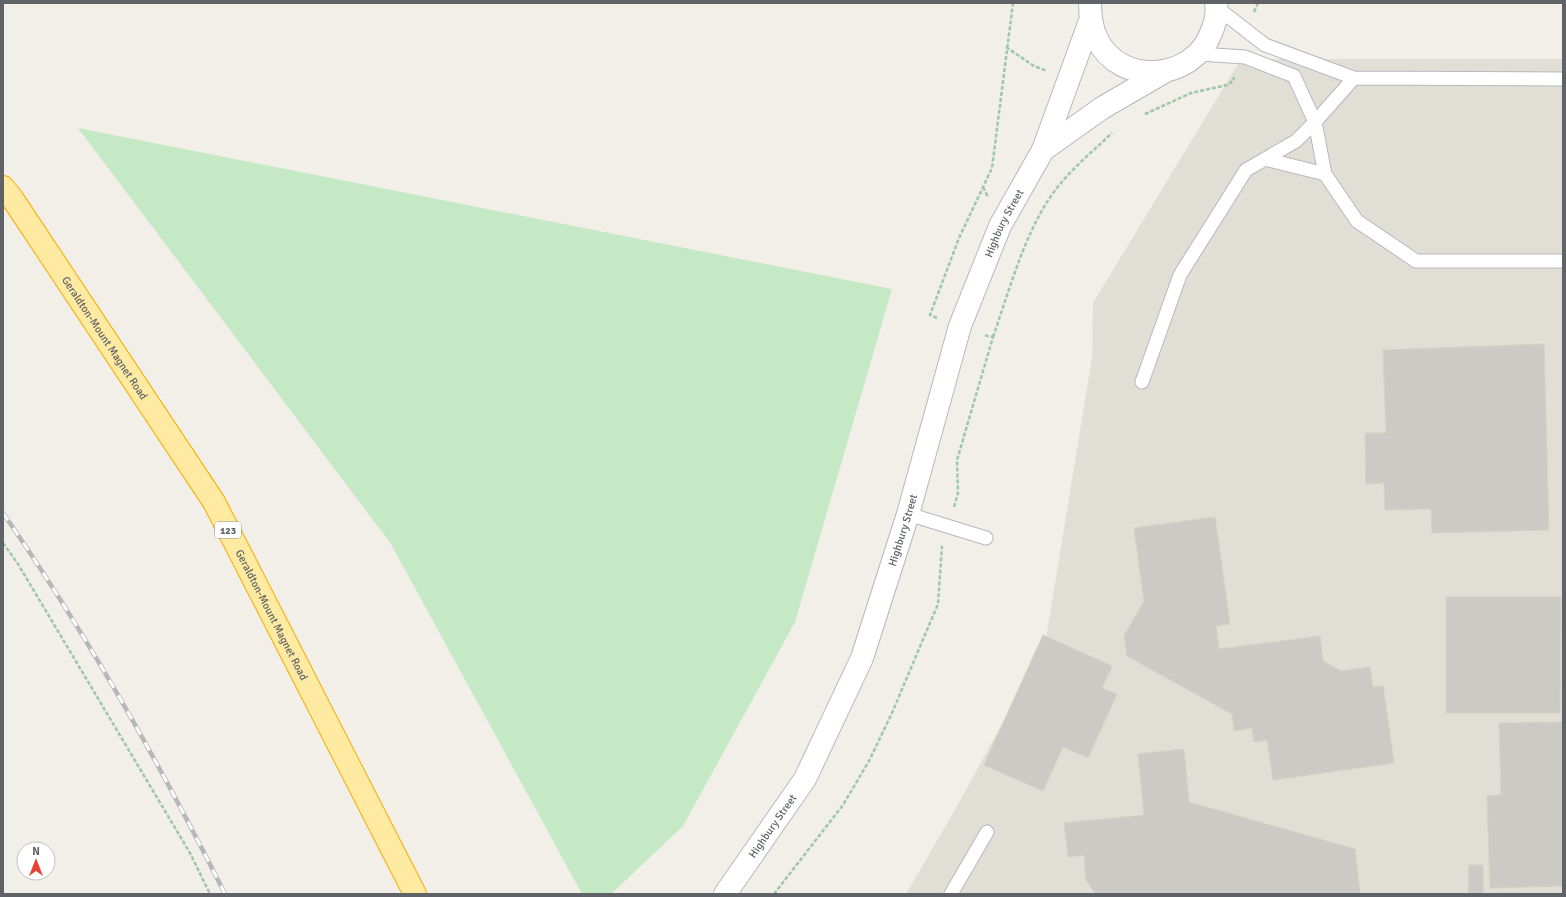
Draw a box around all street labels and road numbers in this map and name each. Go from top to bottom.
street label: Highbury Street [982,187,1027,259]
street label: Geraldton-Mount Magnet Road [59,274,150,402]
street label: Highbury Street [886,493,920,568]
road number: 123 [215,522,241,538]
street label: Geraldton-Mount Magnet Road [233,548,310,683]
street label: Highbury Street [746,792,800,861]

